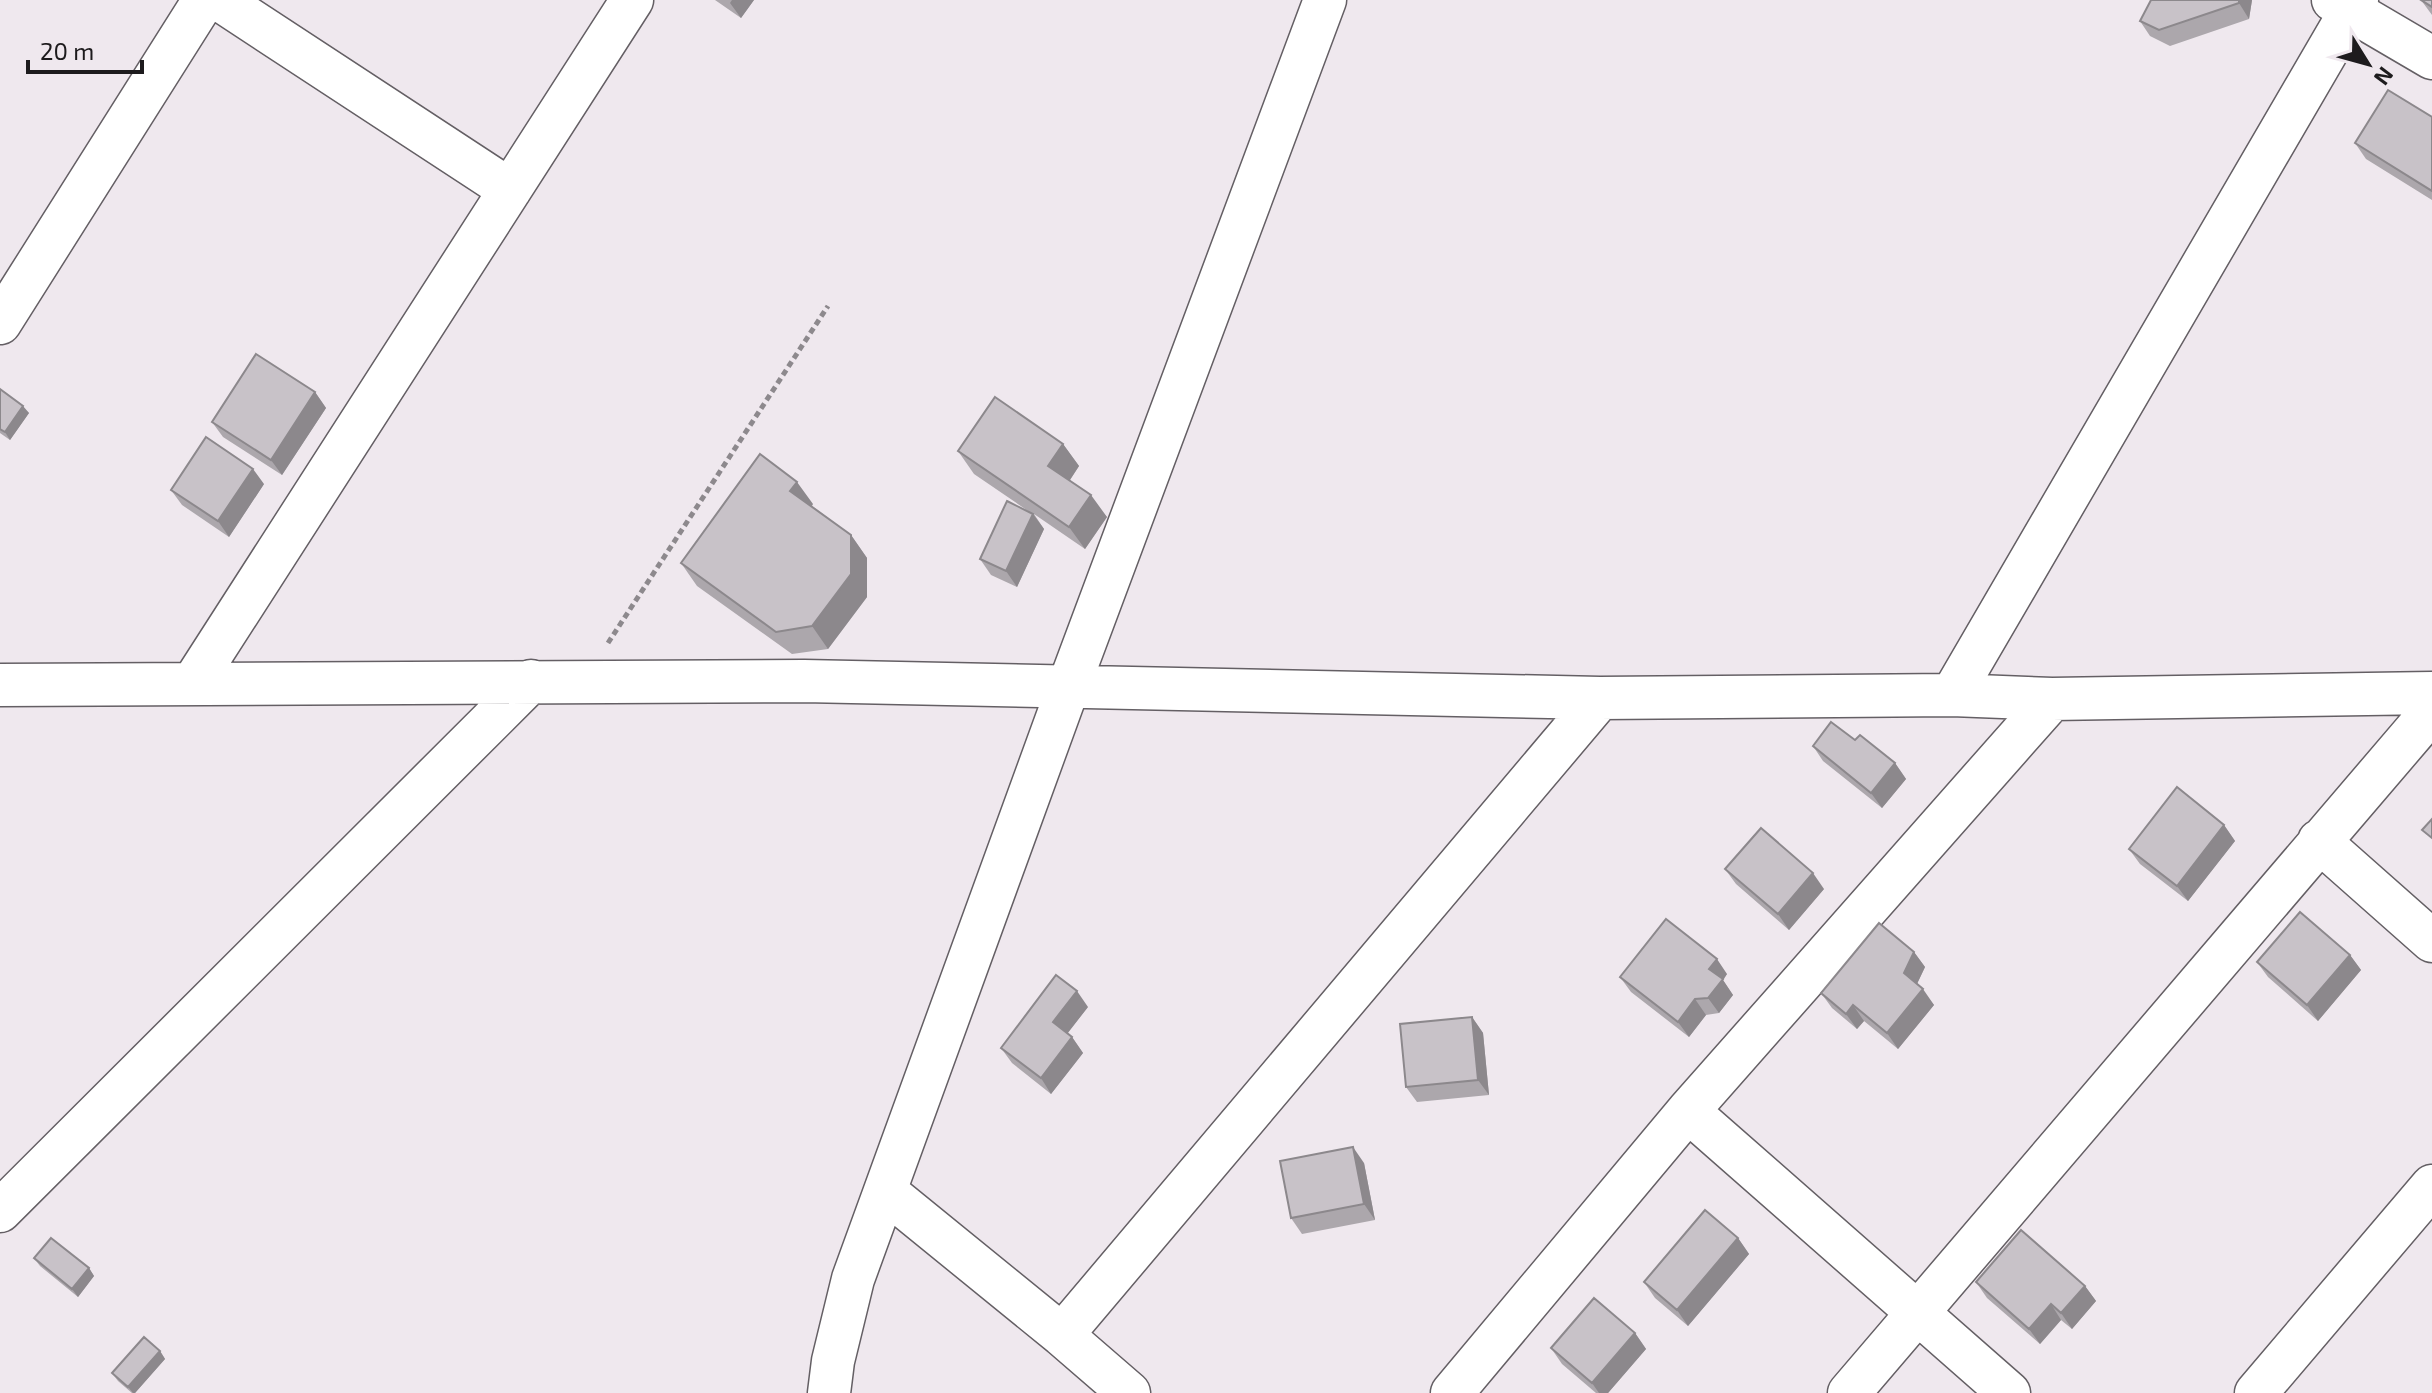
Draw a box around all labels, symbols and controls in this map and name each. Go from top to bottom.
scale bar [28,24,142,74]
north arrow [2328,24,2408,104]
text: 20 m [40,36,94,65]
text: N [2370,62,2400,91]

